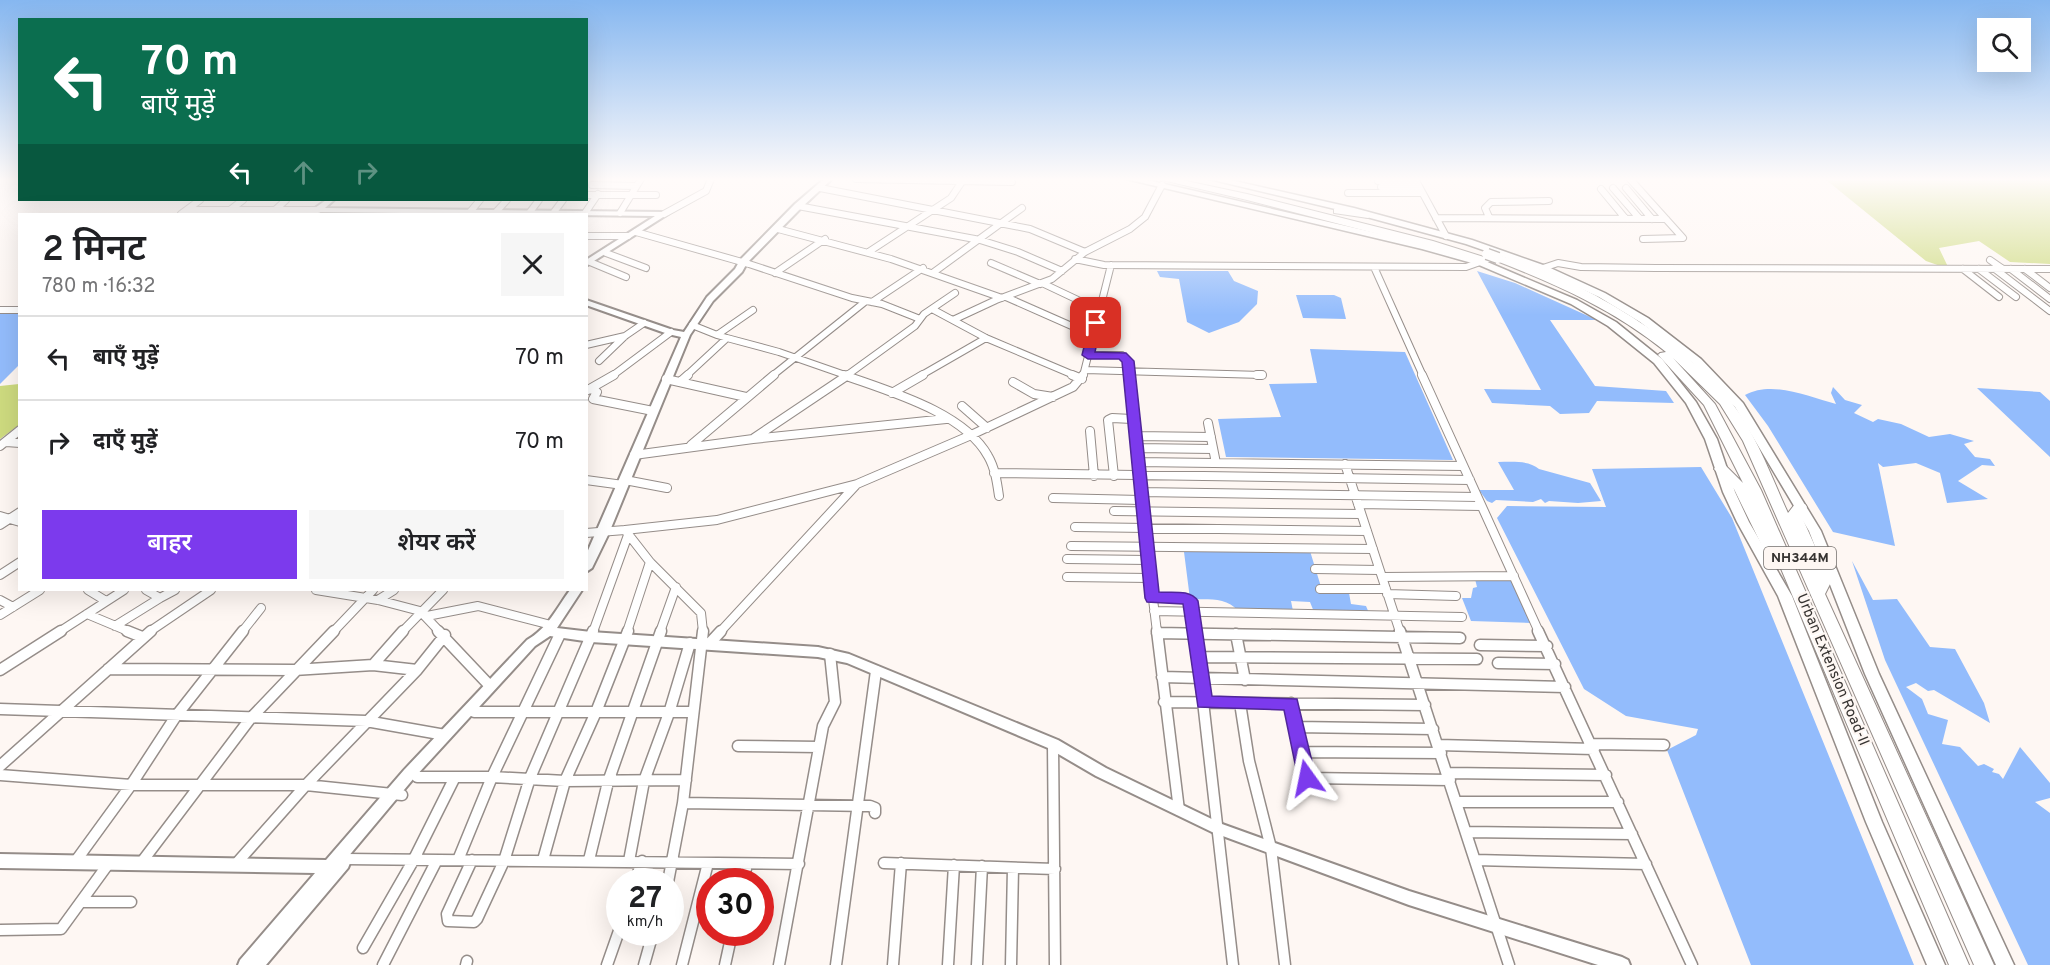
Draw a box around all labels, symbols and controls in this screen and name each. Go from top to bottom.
map controls [1977,18,2031,72]
button: search [1977,18,2031,72]
text: 70 m [141,37,239,90]
icon: left [42,42,120,120]
text: बाएँ मुड़ें [141,89,215,123]
icon: left [224,156,257,189]
icon: ahead [287,156,320,189]
icon: right [350,156,383,189]
text: 2 मिनट [42,228,146,274]
button: close [501,233,564,296]
text: 780 m · 16:32 [42,274,156,300]
pin [1070,297,1121,348]
icon: arrive [1079,306,1112,339]
icon: left [42,342,75,375]
text: बाएँ मुड़ें [93,345,159,372]
text: 70 m [515,345,564,372]
icon: right [42,426,75,459]
text: दाएँ मुड़ें [93,429,158,456]
text: 70 m [515,429,564,456]
button: बाहर [42,510,297,579]
button: शेयर करें [309,510,564,579]
road number: NH344M [1764,547,1836,569]
street label: Urban Extension Road-II [1791,591,1873,749]
position arrow [1275,746,1339,810]
speed limit sign: 30 [696,868,774,946]
text: 27 [628,881,662,918]
text: km/h [627,913,663,932]

